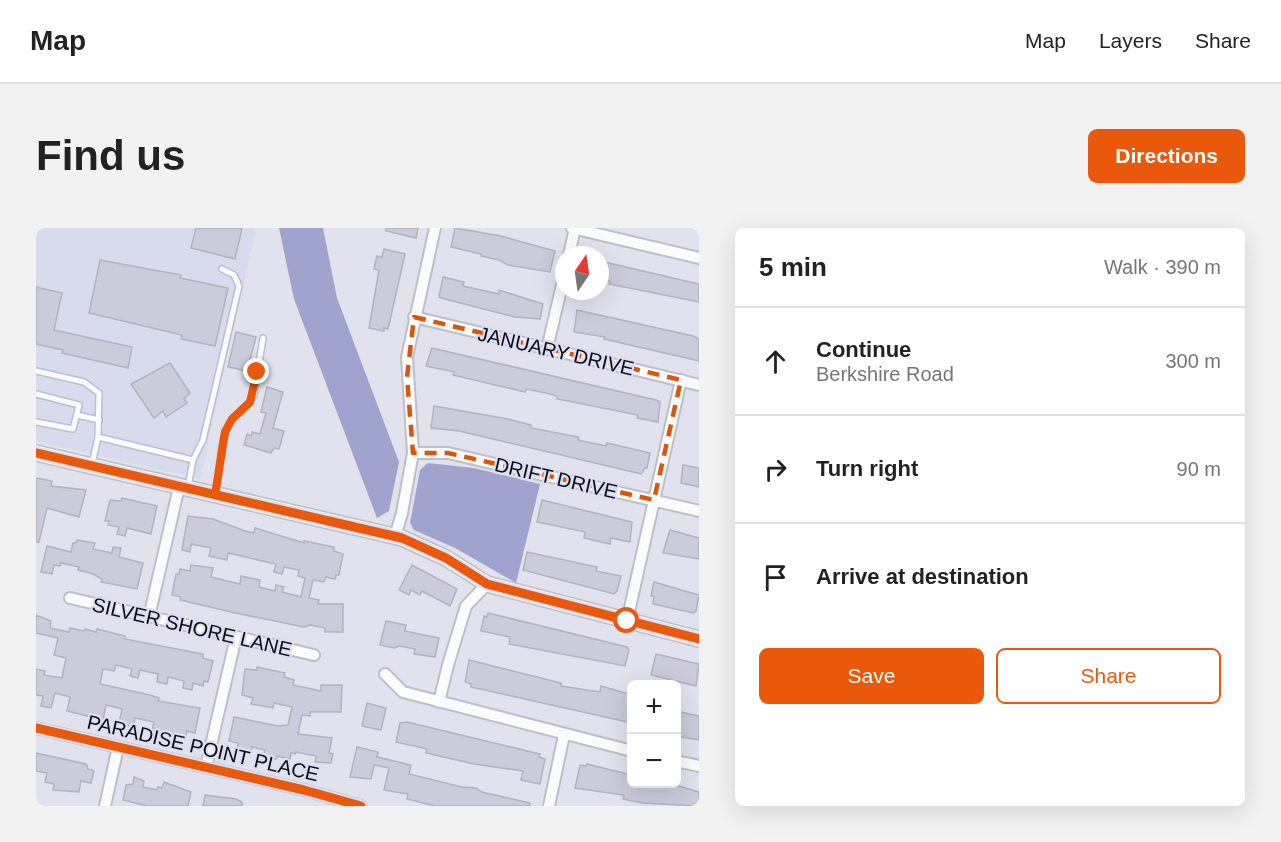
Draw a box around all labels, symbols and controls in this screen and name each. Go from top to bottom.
text: Map [30,25,86,56]
text: Map [1025,29,1066,52]
text: Layers [1099,29,1162,52]
text: Share [1195,29,1251,52]
button: Directions [1088,129,1245,183]
text: Find us [36,132,185,179]
north arrow [555,246,609,300]
text: 5 min [759,252,827,282]
text: Walk · 390 m [1104,256,1221,278]
street label: JANUARY DRIVE [476,322,636,380]
text: Continue [816,337,911,362]
icon: ahead [759,345,792,378]
text: 300 m [1165,350,1221,372]
route end [243,358,269,384]
text: Berkshire Road [816,363,954,385]
street label: DRIFT DRIVE [493,453,619,503]
icon: right [759,453,792,486]
text: Turn right [816,456,918,481]
text: 90 m [1177,458,1221,480]
icon: arrive [759,561,792,594]
text: Arrive at destination [816,564,1029,589]
street label: SILVER SHORE LANE [90,593,294,661]
route start [613,607,639,633]
button: Save [759,648,984,704]
button: Share [996,648,1221,704]
map controls [627,680,681,788]
button: + [627,680,681,734]
street label: PARADISE POINT PLACE [85,711,321,785]
button: − [627,734,681,788]

